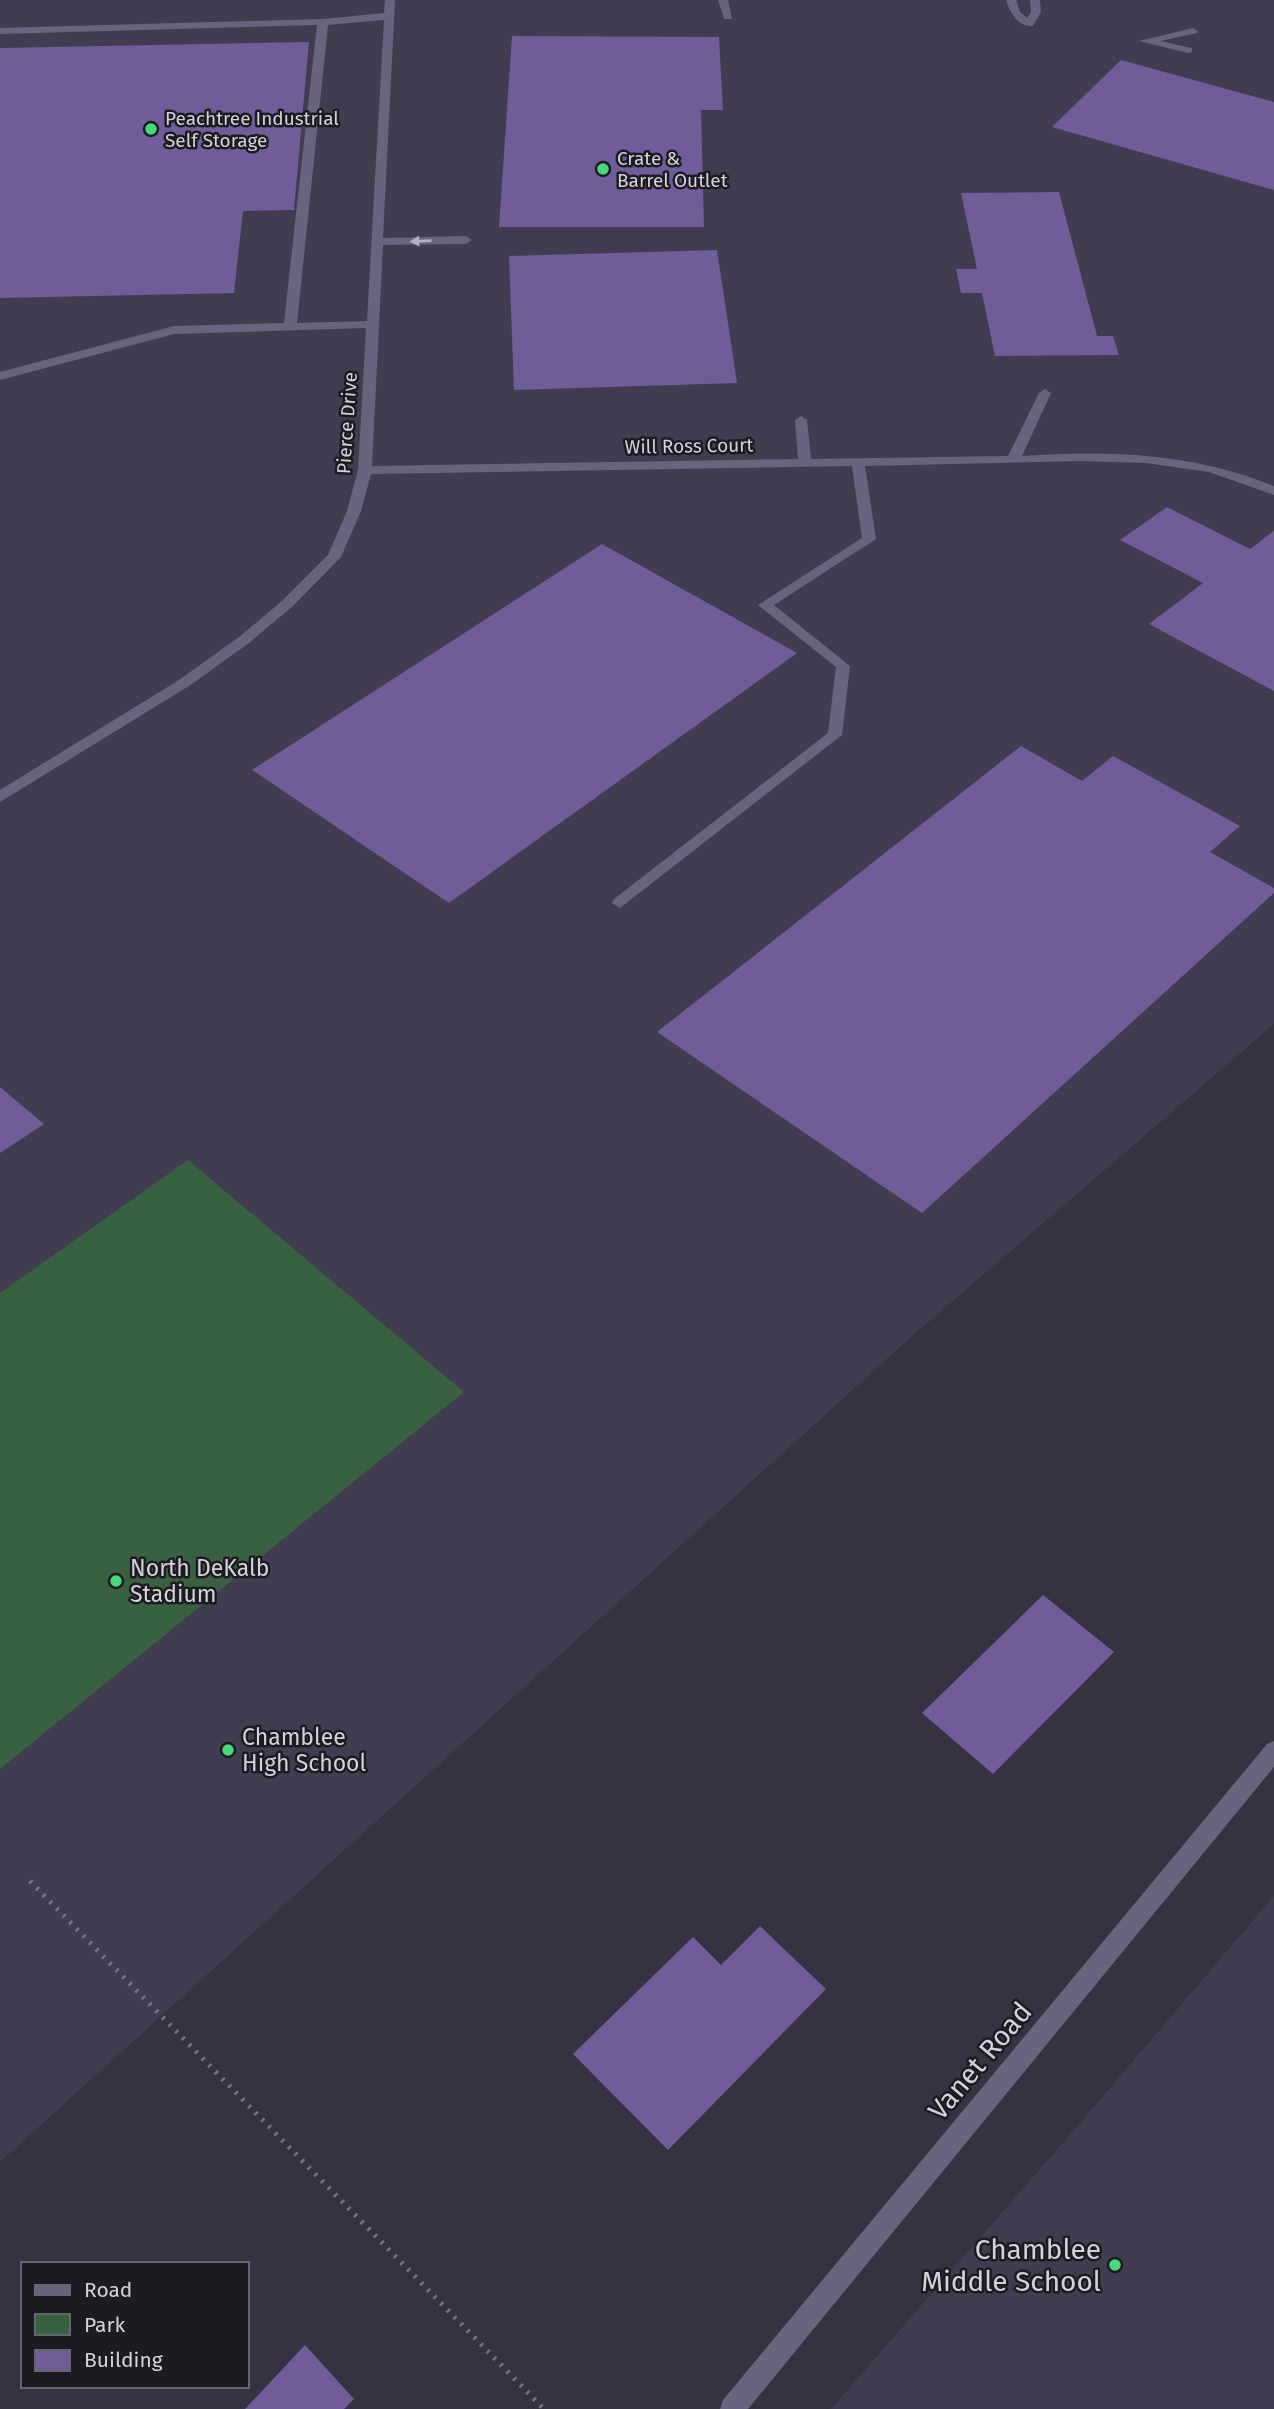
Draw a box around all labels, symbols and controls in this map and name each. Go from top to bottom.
place label: Peachtree Industrial Self Storage [165,107,339,152]
marker: Peachtree Industrial Self Storage [143,121,159,137]
place label: Crate & Barrel Outlet [617,147,728,192]
marker: Crate & Barrel Outlet [595,161,611,177]
one-way arrow [410,235,432,247]
street label: Pierce Drive [332,371,362,475]
street label: Will Ross Court [624,433,754,459]
place label: North DeKalb Stadium [130,1554,269,1608]
marker: North DeKalb Stadium [108,1573,124,1589]
place label: Chamblee High School [242,1723,367,1777]
marker: Chamblee High School [220,1742,236,1758]
street label: Vanet Road [921,1995,1039,2127]
place label: Chamblee Middle School [921,2233,1101,2298]
marker: Chamblee Middle School [1107,2257,1123,2273]
legend [21,2262,248,2388]
text: Road [84,2277,132,2303]
text: Park [84,2312,126,2338]
text: Building [84,2347,163,2373]

